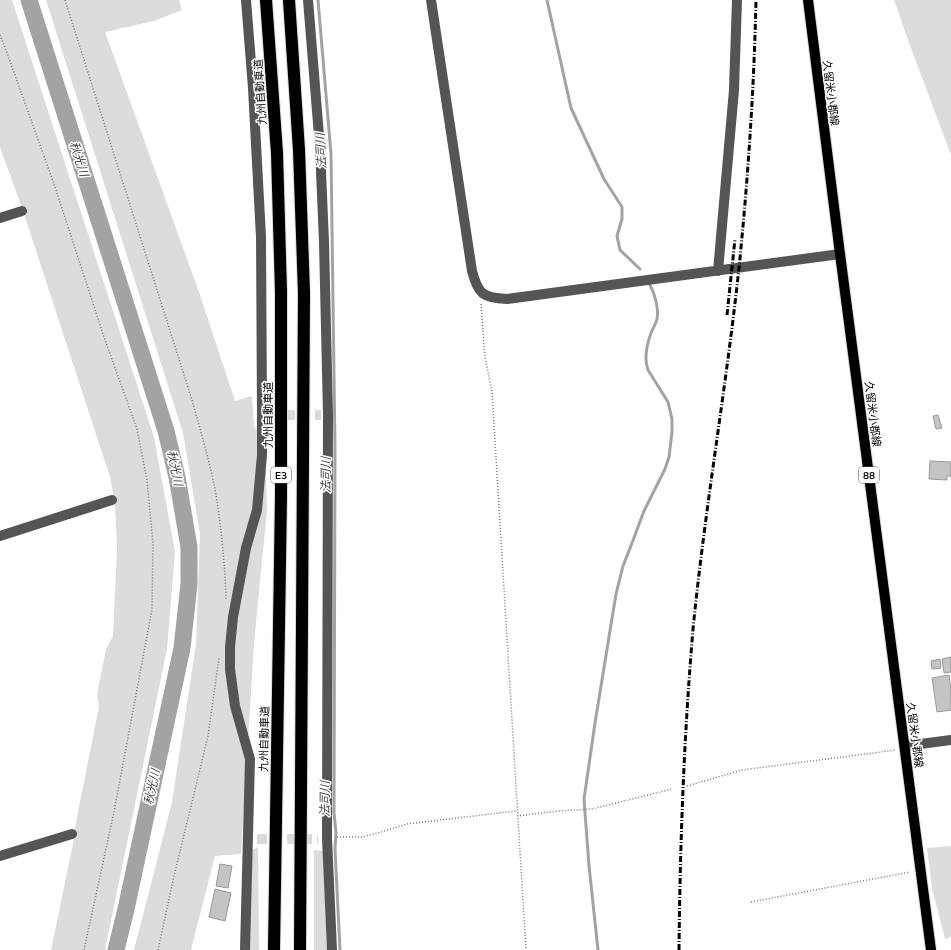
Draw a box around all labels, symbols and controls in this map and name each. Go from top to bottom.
street label: 九州自動車道 [251,59,269,125]
street label: 久留米小郡線 [820,59,842,127]
water label: 法司川 [312,131,329,169]
water label: 秋光川 [67,139,93,180]
street label: 久留米小郡線 [862,380,884,448]
street label: 九州自動車道 [261,382,275,448]
water label: 秋光川 [164,449,187,489]
water label: 法司川 [318,455,333,493]
road number: E3 [271,467,291,483]
road number: 88 [859,467,879,483]
street label: 久留米小郡線 [903,701,927,769]
street label: 九州自動車道 [256,706,272,772]
water label: 秋光川 [140,766,163,806]
water label: 法司川 [317,779,332,817]

